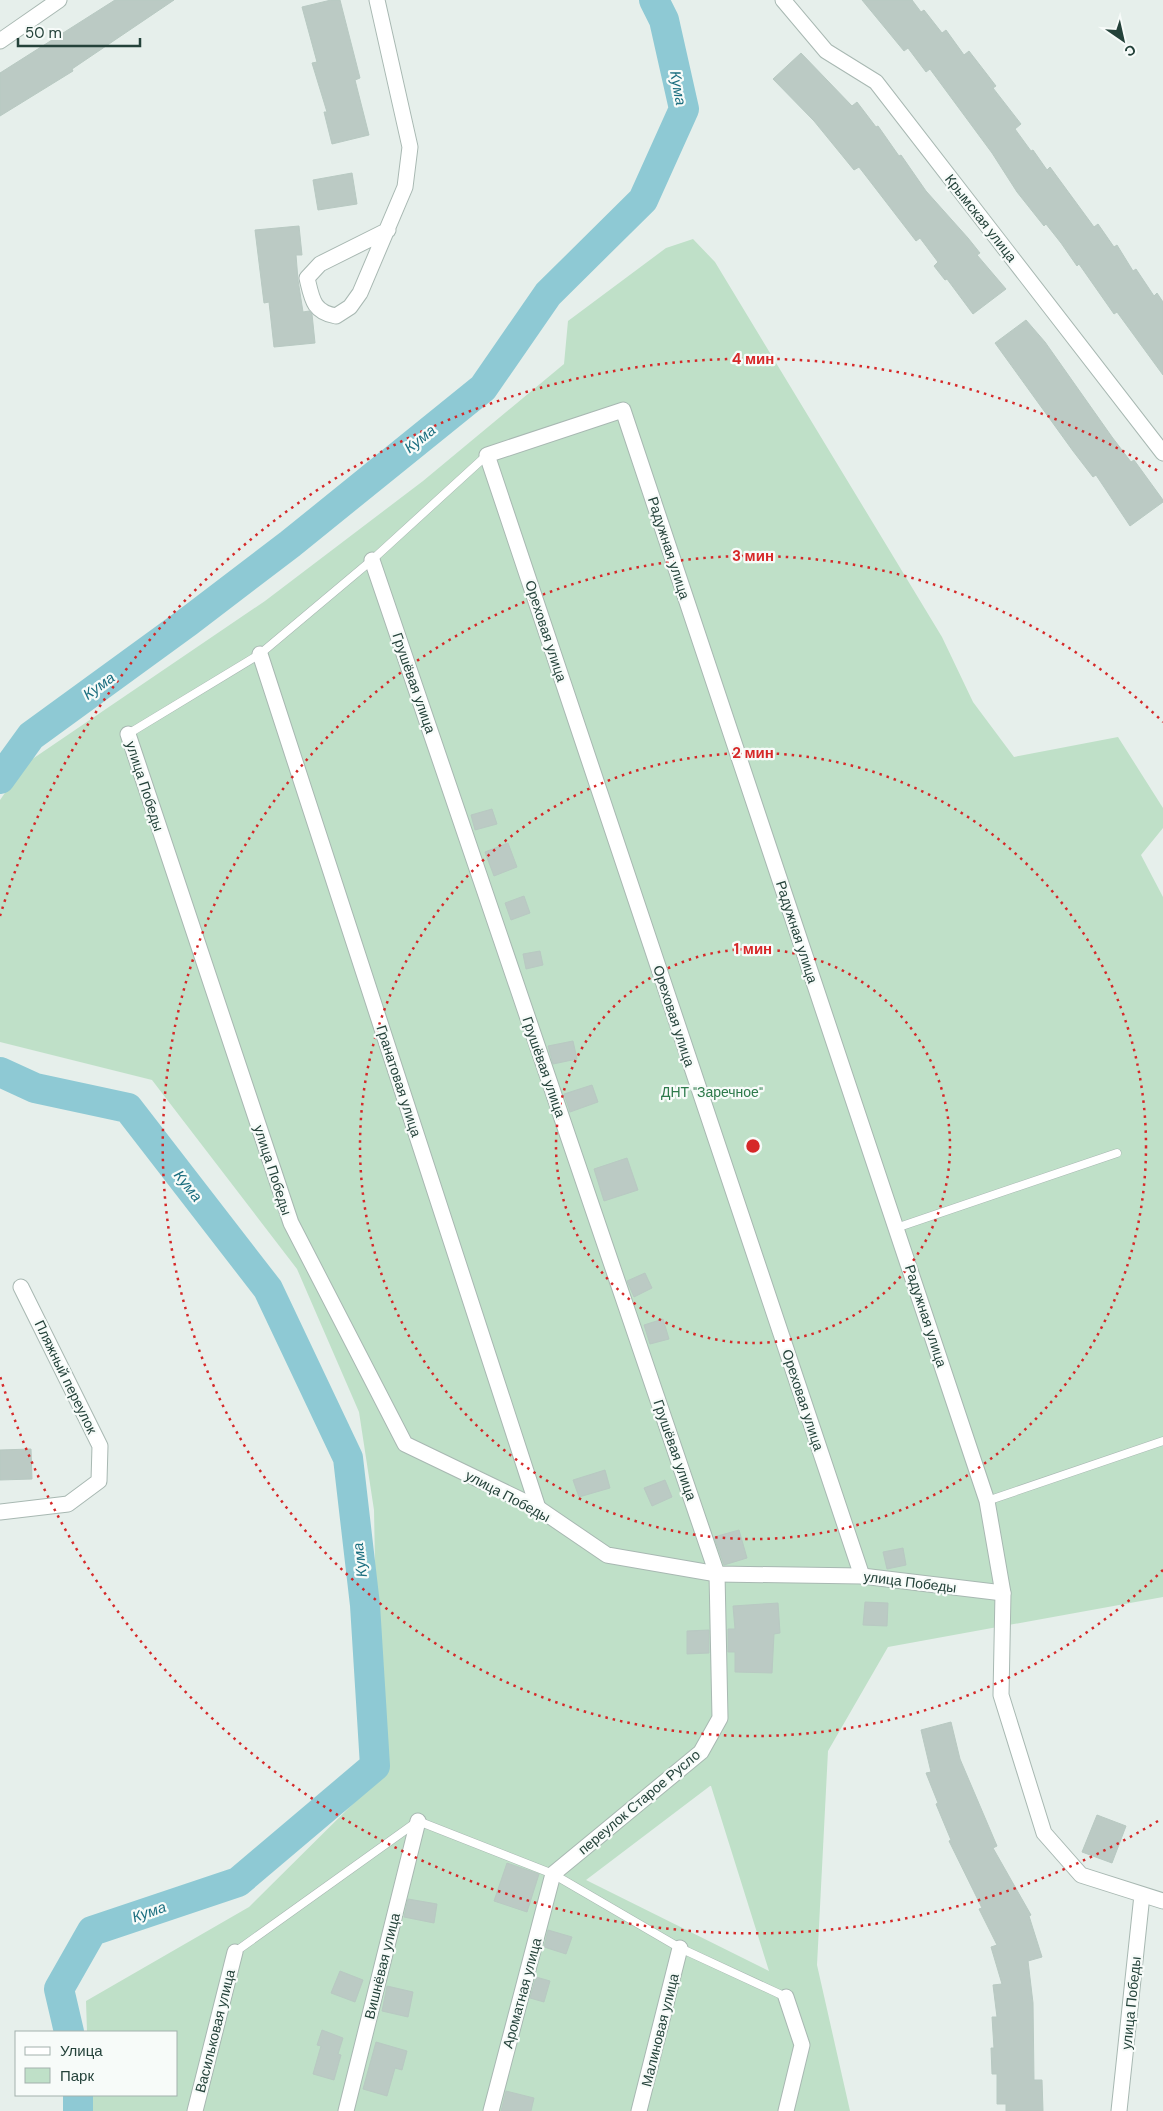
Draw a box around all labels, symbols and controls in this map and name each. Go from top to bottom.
scale bar [18,15,140,47]
north arrow [1098,15,1148,65]
text: 50 m [25,23,62,43]
text: С [1121,40,1139,61]
water label: Кума [665,69,691,107]
street label: Крымская улица [941,170,1021,266]
text: 4 мин [732,349,774,369]
water label: Кума [400,420,440,458]
street label: Радужная улица [644,494,694,602]
text: 3 мин [732,546,774,566]
street label: Ореховая улица [521,578,571,684]
street label: Грушёвая улица [388,630,440,736]
water label: Кума [79,668,119,704]
street label: улица Победы [122,739,168,833]
text: 2 мин [732,743,774,763]
street label: Радужная улица [772,878,822,986]
text: 1 мин [734,939,772,959]
street label: Ореховая улица [649,963,699,1069]
street label: Грушёвая улица [518,1014,570,1120]
street label: Гранатовая улица [372,1023,426,1139]
park label: ДНТ "Заречное" [661,1083,763,1101]
street label: улица Победы [250,1123,296,1217]
centre of rings [744,1137,762,1155]
water label: Кума [169,1166,207,1206]
street label: Радужная улица [901,1262,951,1370]
street label: Пляжный переулок [31,1317,102,1438]
street label: Ореховая улица [778,1347,828,1453]
street label: Грушёвая улица [649,1397,701,1503]
street label: улица Победы [462,1466,554,1526]
water label: Кума [348,1542,372,1578]
street label: улица Победы [862,1567,958,1597]
street label: переулок Старое Русло [574,1745,704,1858]
water label: Кума [129,1897,169,1927]
street label: Вишнёвая улица [360,1911,404,2021]
street label: Ароматная улица [499,1936,545,2050]
street label: улица Победы [1117,1955,1145,2051]
street label: Васильковая улица [191,1967,239,2094]
street label: Малиновая улица [637,1971,683,2088]
legend [15,2031,178,2096]
text: Улица [60,2041,103,2061]
text: Парк [60,2066,94,2086]

